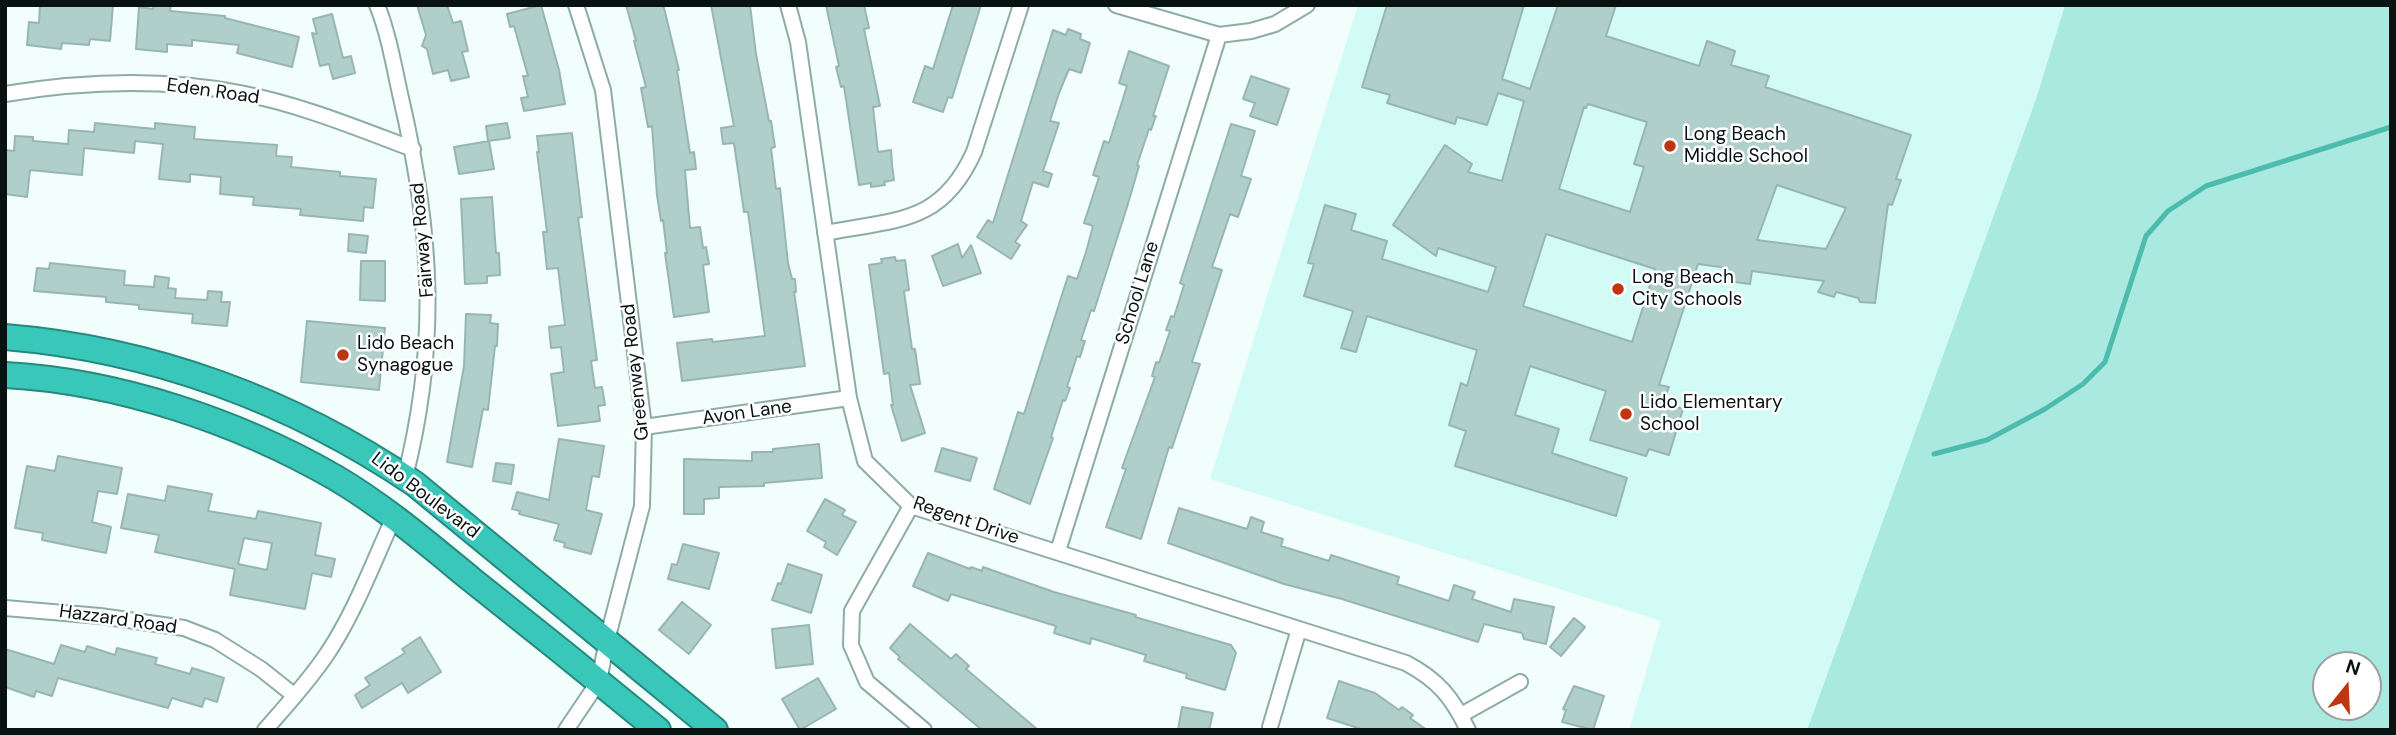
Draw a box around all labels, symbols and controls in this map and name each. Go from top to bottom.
street label: Eden Road [165,74,261,110]
place label: Long Beach Middle School [1684,124,1808,168]
marker: Long Beach Middle School [1662,138,1678,154]
street label: Fairway Road [407,181,439,299]
street label: School Lane [1112,239,1164,347]
place label: Long Beach City Schools [1632,267,1742,311]
marker: Long Beach City Schools [1610,281,1626,297]
street label: Greenway Road [617,302,655,442]
place label: Lido Beach Synagogue [357,333,454,377]
marker: Lido Beach Synagogue [335,347,351,363]
place label: Lido Elementary School [1640,392,1783,436]
street label: Avon Lane [701,395,793,431]
marker: Lido Elementary School [1618,406,1634,422]
street label: Lido Boulevard [366,448,484,544]
street label: Regent Drive [910,492,1022,550]
street label: Hazzard Road [58,600,178,640]
north arrow [2312,651,2382,721]
text: N [2343,653,2363,681]

